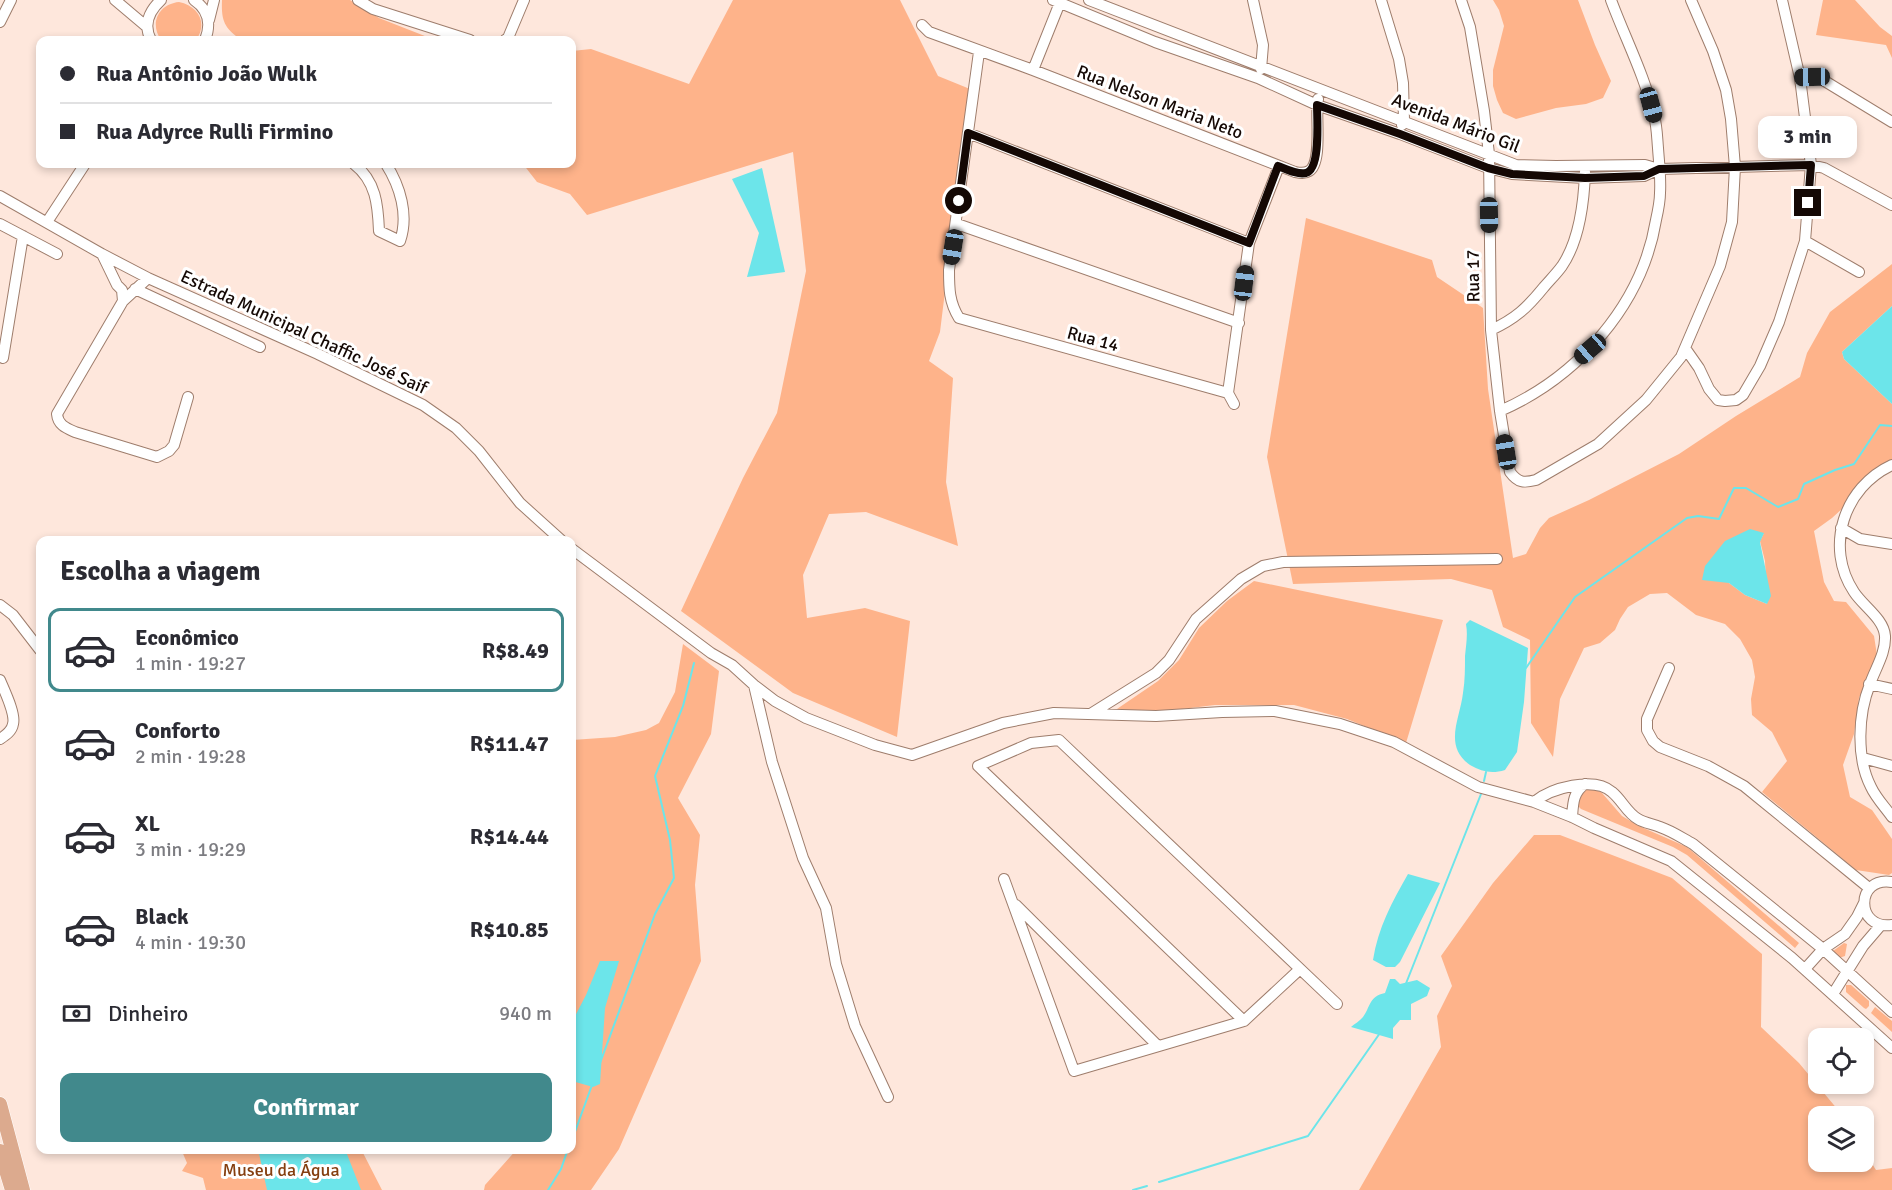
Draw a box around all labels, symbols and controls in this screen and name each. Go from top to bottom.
text: Rua Antônio João Wulk [96,60,317,87]
street label: Rua Nelson Maria Neto [1074,60,1246,144]
car [1794,68,1830,86]
car [1638,85,1664,125]
street label: Avenida Mário Gil [1389,88,1523,158]
callout: 3 min [1758,116,1858,158]
text: Rua Adyrce Rulli Firmino [96,118,333,145]
text: 3 min [1783,124,1832,149]
route start [945,187,972,214]
route end [1794,189,1821,216]
car [1480,197,1498,233]
car [941,228,965,266]
street label: Rua 17 [1462,249,1484,303]
car [1233,264,1255,302]
street label: Estrada Municipal Chaffic José Saif [177,265,432,399]
street label: Rua 14 [1065,322,1122,357]
car [1571,330,1609,368]
car [1494,433,1518,471]
text: Escolha a viagem [60,555,261,588]
icon: car [63,623,117,677]
text: Econômico [135,624,239,651]
text: R$8.49 [482,637,549,664]
text: 1 min · 19:27 [135,651,246,676]
icon: car [63,716,117,770]
text: Conforto [135,717,220,744]
text: R$11.47 [470,730,549,757]
text: 2 min · 19:28 [135,744,246,769]
icon: car [63,809,117,863]
text: XL [135,810,160,837]
text: R$14.44 [470,823,549,850]
text: 3 min · 19:29 [135,837,246,862]
icon: car [63,902,117,956]
text: Black [135,903,189,930]
text: R$10.85 [470,916,549,943]
text: 4 min · 19:30 [135,930,246,955]
icon: cash [60,997,93,1030]
text: Dinheiro [108,1000,188,1027]
text: 940 m [499,1001,552,1026]
map controls [1808,1028,1874,1172]
button: locate [1808,1028,1874,1094]
button: Confirmar [60,1073,552,1142]
button: layers [1808,1106,1874,1172]
park label: Museu da Água [222,1159,340,1181]

